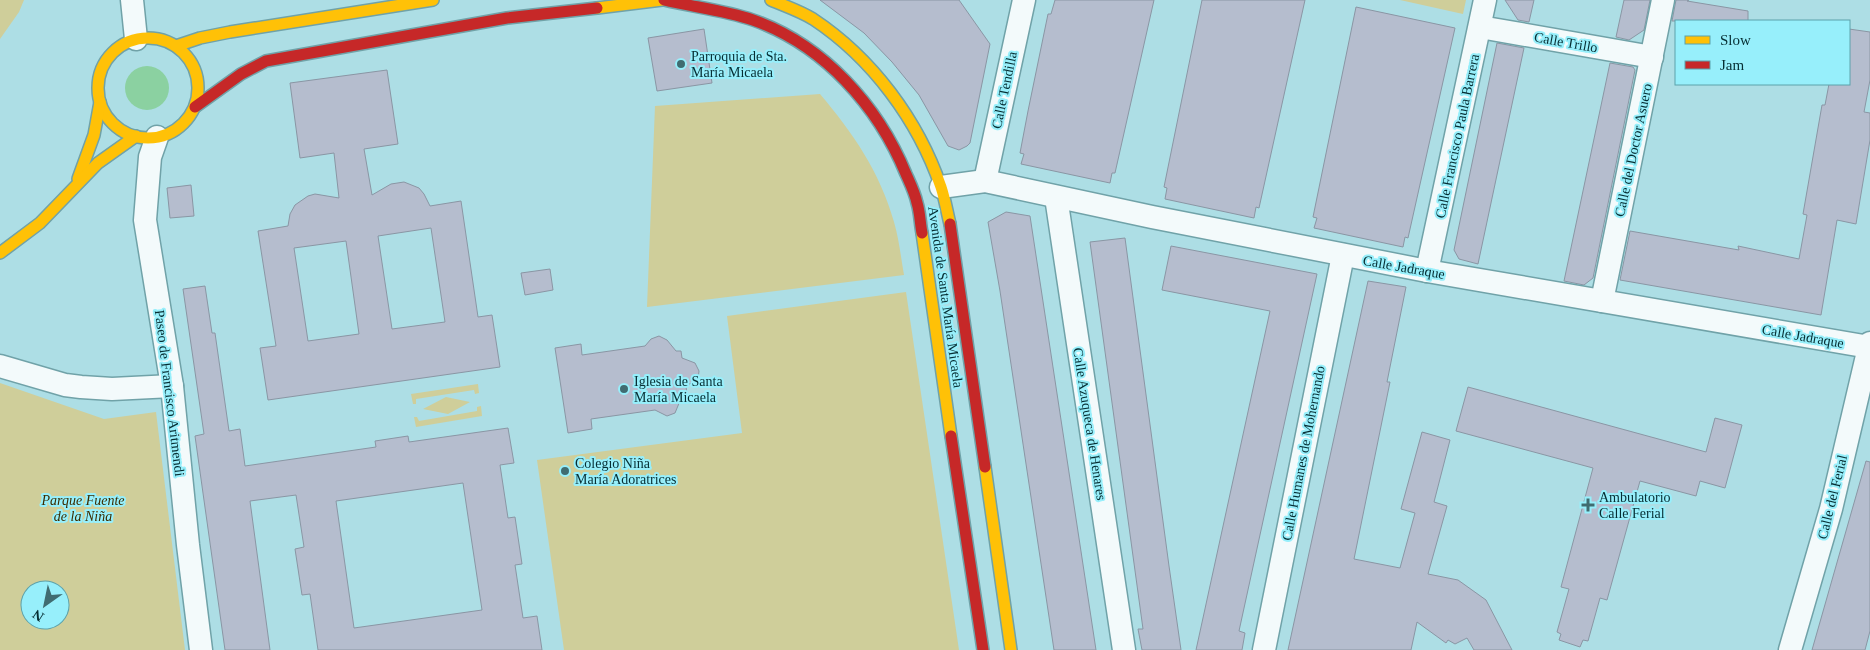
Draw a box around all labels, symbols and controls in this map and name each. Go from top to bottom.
legend [1675,20,1850,85]
street label: Calle Trillo [1533,30,1599,55]
text: Slow [1720,32,1751,48]
place label: Parroquia de Sta. María Micaela [691,49,787,80]
street label: Calle Tendilla [989,49,1020,130]
street label: Calle Francisco Paula Barrera [1433,52,1482,220]
text: Jam [1720,57,1744,73]
marker: Parroquia de Sta. María Micaela [675,58,687,70]
street label: Calle del Doctor Asuero [1612,82,1655,218]
street label: Avenida de Santa María Micaela [925,205,966,390]
street label: Calle Jadraque [1362,253,1446,282]
street label: Paseo de Francisco Aritmendi [152,309,187,477]
street label: Calle Jadraque [1761,322,1845,351]
street label: Calle Azuqueca de Henares [1070,347,1109,501]
street label: Calle Humanes de Mohernando [1279,364,1328,542]
place label: Iglesia de Santa María Micaela [634,374,723,405]
marker: Iglesia de Santa María Micaela [618,383,630,395]
street label: Calle del Ferial [1815,453,1850,541]
place label: Colegio Niña María Adoratrices [575,456,676,487]
marker: Colegio Niña María Adoratrices [559,465,571,477]
place label: Ambulatorio Calle Ferial [1599,490,1671,521]
park label: Parque Fuente de la Niña [40,493,125,524]
marker: Ambulatorio Calle Ferial [1581,498,1595,512]
north arrow [20,580,70,630]
text: N [30,606,47,625]

